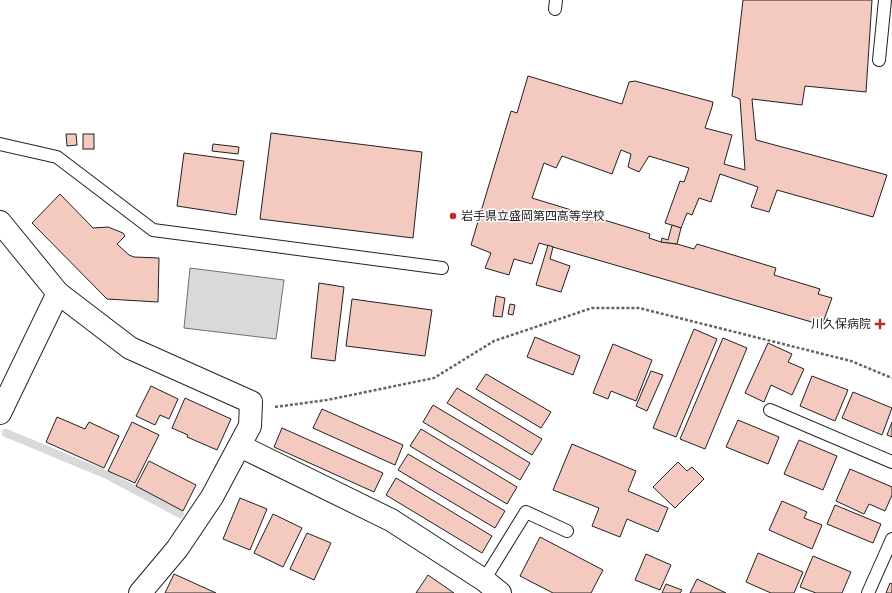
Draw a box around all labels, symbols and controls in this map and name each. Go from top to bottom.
place label: 岩手県立盛岡第四高等学校 [461,208,605,223]
marker: 岩手県立盛岡第四高等学校 [448,211,458,221]
place label: 川久保病院 [811,316,871,331]
marker: 川久保病院 [874,318,886,330]

